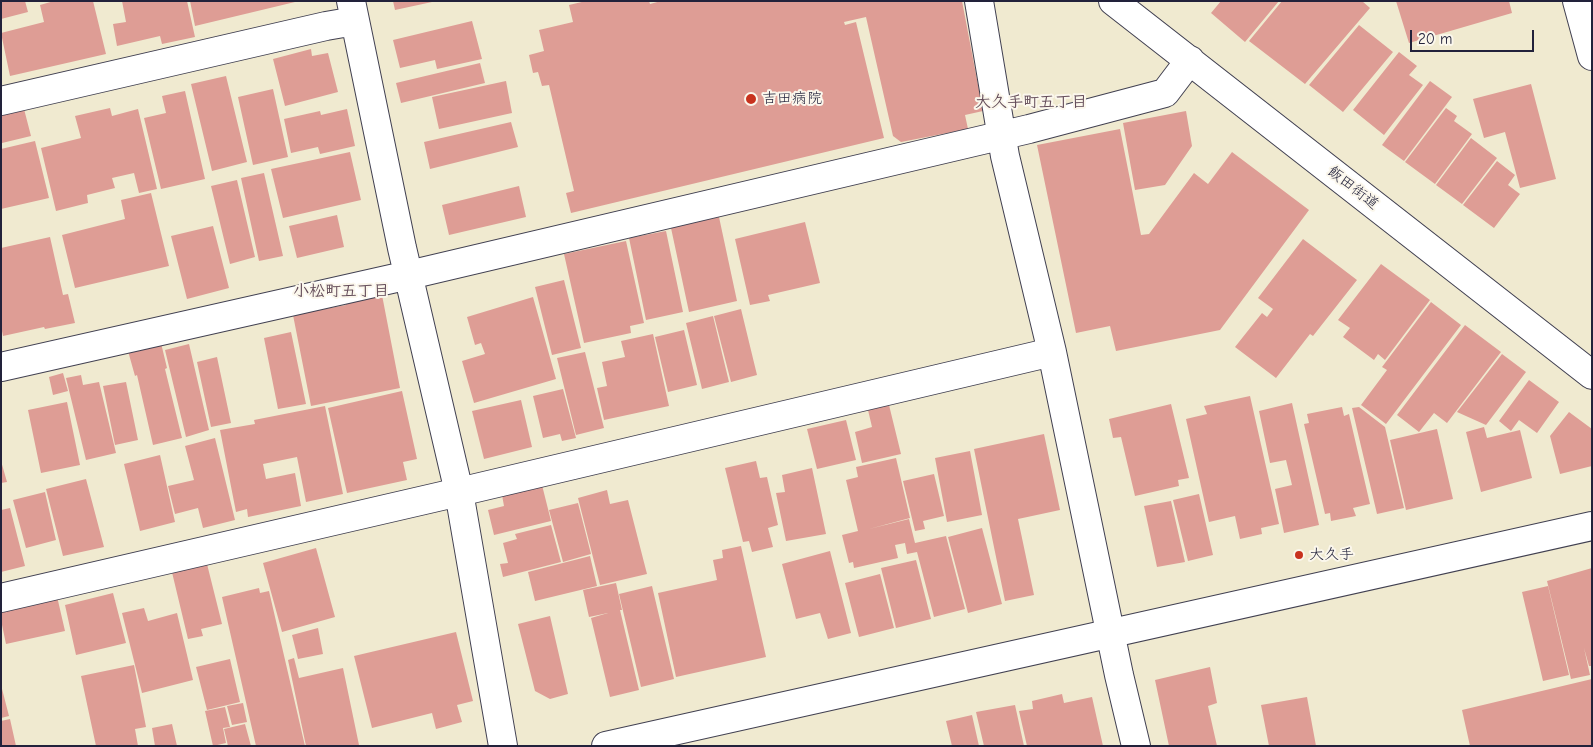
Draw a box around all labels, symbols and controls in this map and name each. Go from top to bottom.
scale bar [1413,20,1537,52]
text: 20 m [1418,30,1452,48]
place label: 吉田病院 [762,90,822,108]
marker: 吉田病院 [744,92,758,106]
district label: 大久手町五丁目 [975,92,1087,112]
street label: 飯田街道 [1324,162,1382,214]
district label: 小松町五丁目 [293,281,389,301]
place label: 大久手 [1309,546,1354,564]
marker: 大久手 [1293,549,1305,561]

